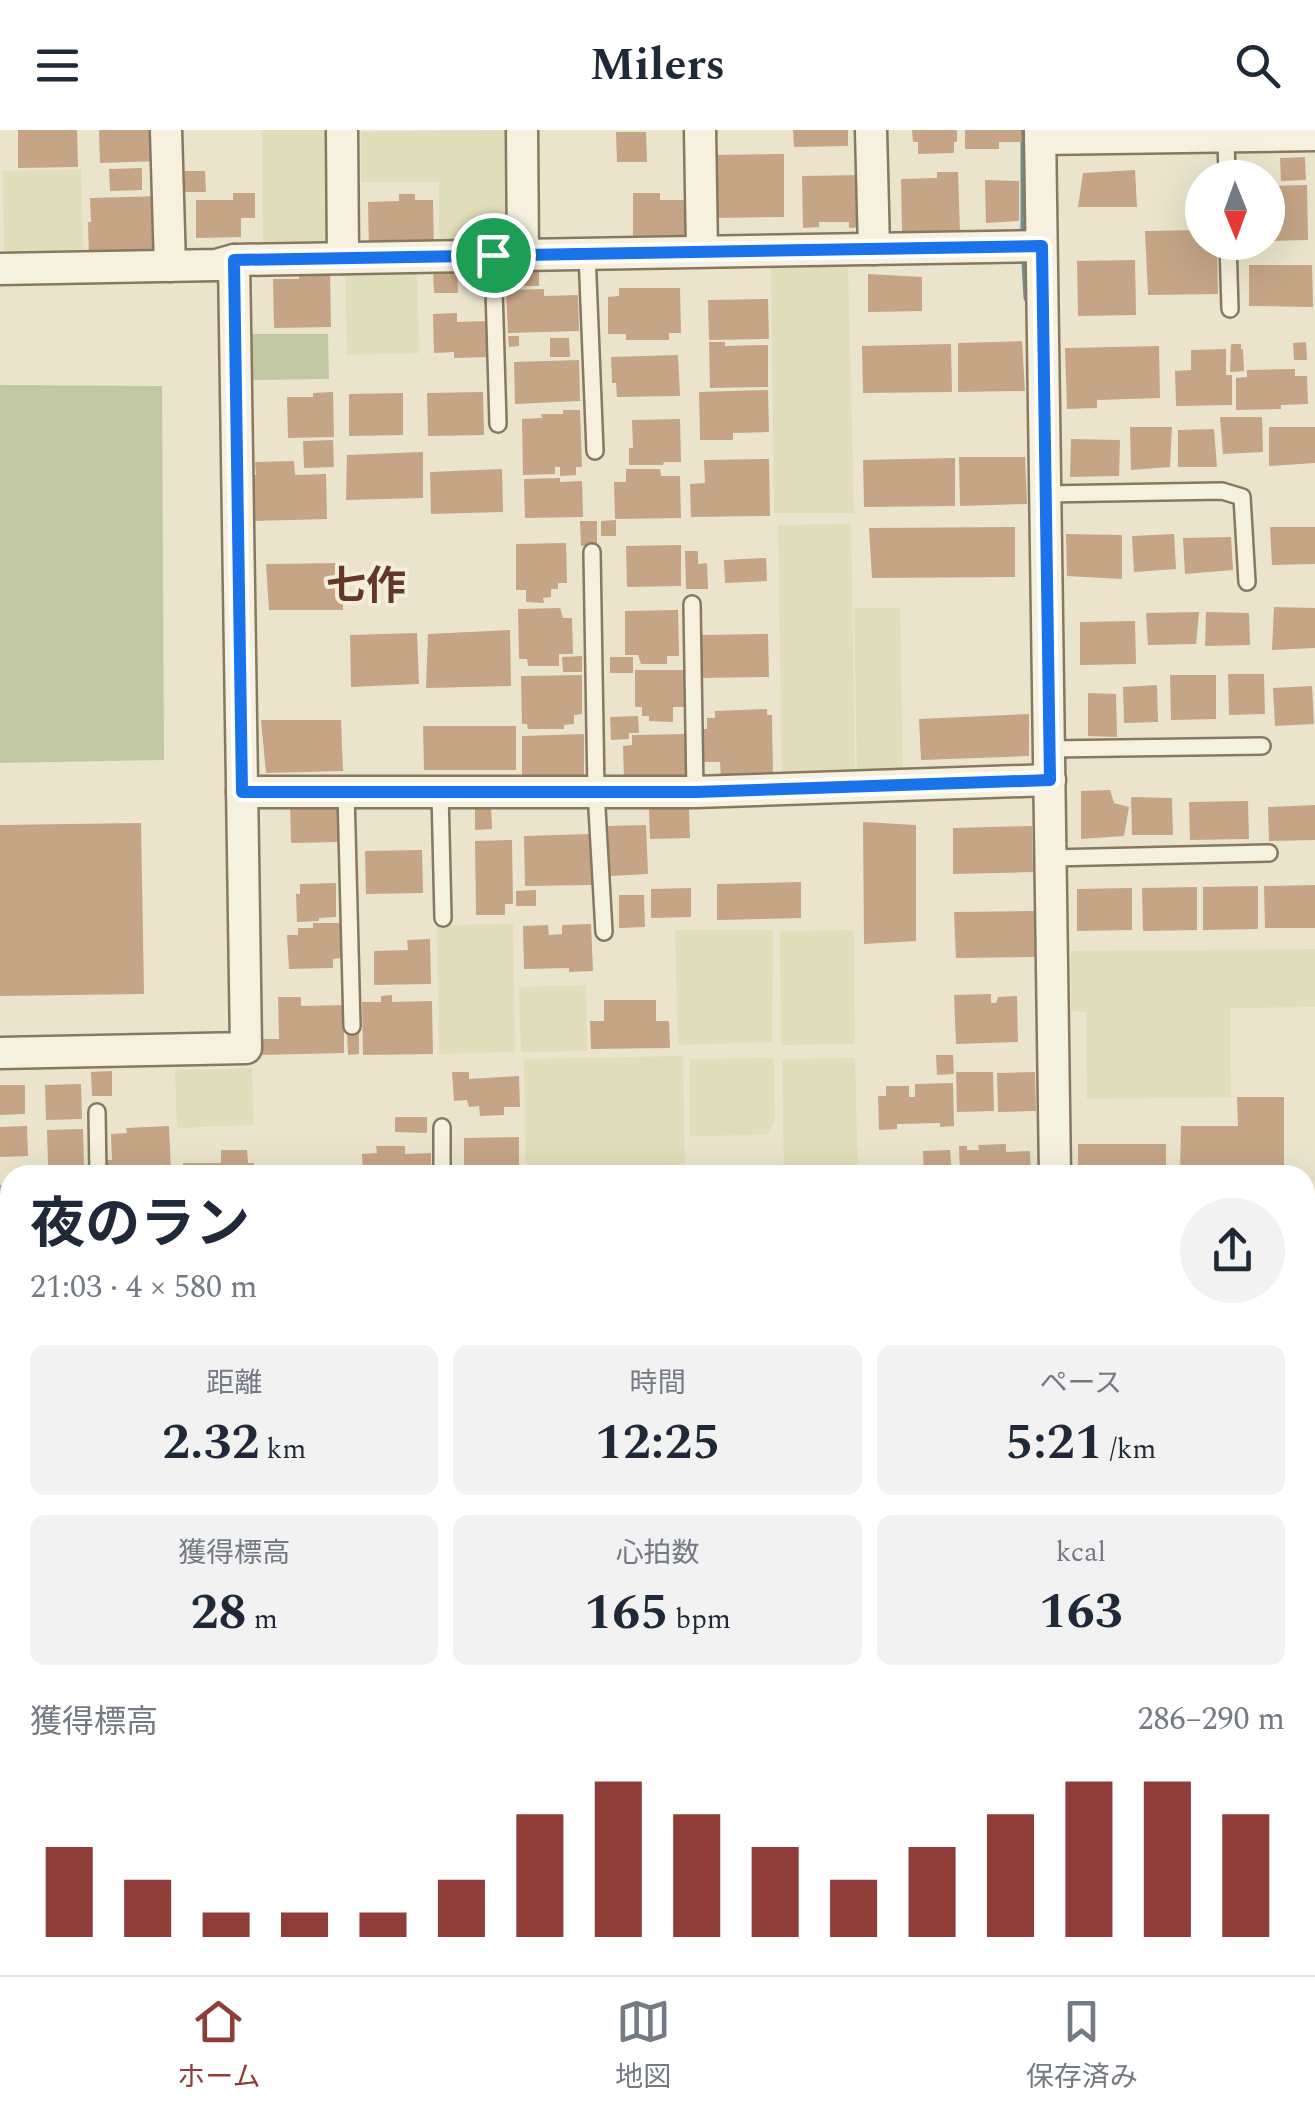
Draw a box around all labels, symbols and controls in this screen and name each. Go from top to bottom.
text: Milers [590,31,725,100]
icon: menu [30,38,85,93]
icon: search [1230,38,1285,93]
north arrow [1185,160,1285,260]
map controls [1185,160,1285,260]
pin [451,213,536,298]
icon: arrive [466,228,521,283]
district label: 七作 [326,557,406,618]
text: 夜のラン [30,1184,250,1267]
button: share [1180,1198,1285,1303]
text: 21:03 · 4 × 580 m [30,1263,258,1312]
text: 距離 [206,1362,262,1405]
text: 時間 [629,1362,686,1405]
text: ペース [1040,1362,1122,1405]
text: 2.32 [162,1405,260,1481]
text: 12:25 [595,1405,720,1481]
text: 5:21 [1005,1405,1103,1481]
text: km [260,1428,306,1471]
text: /km [1103,1428,1156,1471]
text: kcal [1056,1531,1106,1574]
text: 獲得標高 [178,1532,290,1575]
text: 心拍数 [615,1532,700,1575]
text: 163 [1039,1574,1123,1650]
text: 28 [191,1575,247,1651]
text: 165 [584,1575,668,1651]
text: m [247,1598,278,1641]
text: bpm [668,1598,731,1641]
text: 286–290 m [1137,1695,1285,1744]
text: 獲得標高 [30,1698,158,1747]
tab: ホーム [177,1994,260,2099]
tab: 地図 [615,1994,671,2099]
tab: 保存済み [1026,1994,1138,2099]

